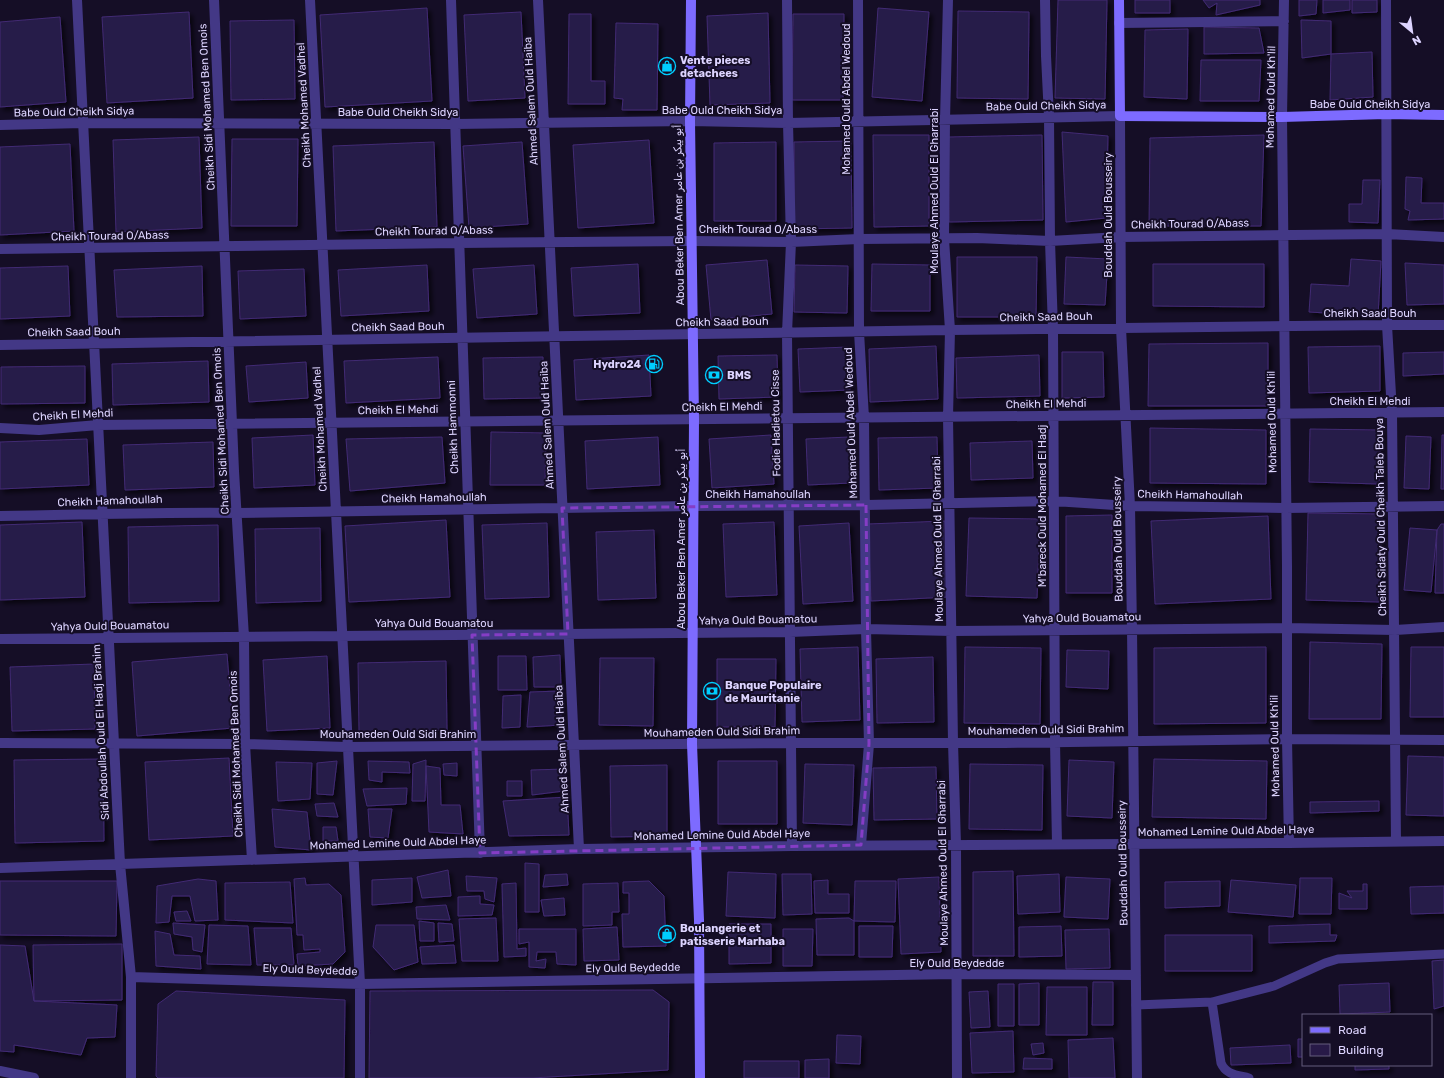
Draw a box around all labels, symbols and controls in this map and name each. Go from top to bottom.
north arrow [1392,12,1432,52]
street label: Cheikh Sidi Mohamed Ben Omois [196,23,218,191]
street label: Mohamed Ould Abdel Wedoud [840,23,853,175]
text: N [1410,33,1423,48]
street label: Ahmed Salem Ould Haiba [521,36,541,166]
street label: Cheikh Mohamed Vadhel [294,42,314,168]
street label: Mohamed Ould Kh'lil [1264,46,1278,148]
place label: Vente pieces detachees [680,54,750,80]
shop icon: Vente pieces detachees [657,56,677,76]
street label: Babe Ould Cheikh Sidya [986,98,1106,114]
street label: Babe Ould Cheikh Sidya [1310,98,1430,111]
street label: Babe Ould Cheikh Sidya [14,104,134,120]
street label: Babe Ould Cheikh Sidya [662,104,782,117]
street label: Babe Ould Cheikh Sidya [338,106,458,119]
street label: Moulaye Ahmed Ould El Gharrabi [928,108,941,274]
street label: Abou Beker Ben Amer أبو بيكر بن عامر [671,125,688,305]
street label: Bouddah Ould Bousseiry [1102,152,1115,278]
street label: Cheikh Tourad O/Abass [1131,216,1250,232]
street label: Cheikh Tourad O/Abass [375,223,494,239]
street label: Cheikh Tourad O/Abass [699,223,818,236]
street label: Cheikh Tourad O/Abass [51,228,170,244]
street label: Cheikh Saad Bouh [1323,307,1417,320]
street label: Cheikh Saad Bouh [999,310,1093,324]
street label: Cheikh Saad Bouh [675,315,769,329]
street label: Cheikh Saad Bouh [351,320,445,334]
street label: Cheikh Saad Bouh [27,325,121,339]
street label: Cheikh Sidi Mohamed Ben Omois [210,347,232,515]
street label: Mohamed Ould Abdel Wedoud [842,347,860,499]
fuel station icon: Hydro24 [644,354,664,374]
place label: Hydro24 [593,358,641,371]
street label: Ahmed Salem Ould Haiba [537,360,557,490]
bank icon: BMS [704,365,724,385]
street label: Cheikh Mohamed Vadhel [310,366,330,492]
place label: BMS [727,369,751,382]
street label: Fodie Hadietou Cisse [769,369,783,477]
street label: Mohamed Ould Kh'lil [1265,371,1279,473]
street label: Cheikh Hammonni [445,380,461,474]
street label: Cheikh El Mehdi [1330,395,1410,408]
street label: Cheikh El Mehdi [1006,397,1086,411]
street label: Cheikh El Mehdi [682,400,762,414]
street label: Cheikh El Mehdi [358,403,438,417]
street label: Cheikh El Mehdi [32,406,114,424]
street label: Cheikh Sidaty Ould Cheikh Taleb Bouya [1373,418,1389,616]
street label: M'bareck Ould Mohamed El Hadj [1036,425,1049,587]
street label: Abou Beker Ben Amer أبو بيكر بن عامر [675,449,689,629]
street label: Moulaye Ahmed Ould El Gharrabi [930,456,946,622]
street label: Bouddah Ould Bousseiry [1110,476,1126,602]
street label: Cheikh Hamahoullah [705,488,811,501]
street label: Cheikh Hamahoullah [1137,488,1243,502]
street label: Cheikh Hamahoullah [381,491,487,505]
street label: Cheikh Hamahoullah [57,493,163,509]
street label: Yahya Ould Bouamatou [1023,610,1141,626]
street label: Yahya Ould Bouamatou [699,612,817,628]
street label: Yahya Ould Bouamatou [375,617,493,630]
street label: Yahya Ould Bouamatou [51,618,169,634]
street label: Sidi Abdoullah Ould El Hadj Brahim [90,644,112,820]
street label: Cheikh Sidi Mohamed Ben Omois [227,670,245,838]
place label: Banque Populaire de Mauritanie [725,679,822,705]
bank icon: Banque Populaire de Mauritanie [702,681,722,701]
street label: Ahmed Salem Ould Haiba [552,684,572,814]
street label: Mohamed Ould Kh'lil [1268,695,1282,797]
street label: Mouhameden Ould Sidi Brahim [968,722,1125,738]
street label: Mouhameden Ould Sidi Brahim [644,724,801,740]
street label: Mouhameden Ould Sidi Brahim [320,728,476,741]
street label: Moulaye Ahmed Ould El Gharrabi [935,780,951,946]
street label: Bouddah Ould Bousseiry [1115,800,1131,926]
street label: Mohamed Lemine Ould Abdel Haye [1138,823,1314,839]
street label: Mohamed Lemine Ould Abdel Haye [634,827,810,843]
street label: Mohamed Lemine Ould Abdel Haye [309,833,487,853]
place label: Boulangerie et patisserie Marhaba [680,922,785,948]
shop icon: Boulangerie et patisserie Marhaba [657,924,677,944]
street label: Ely Ould Beydedde [910,957,1004,970]
street label: Ely Ould Beydedde [585,961,681,975]
street label: Ely Ould Beydedde [262,962,358,978]
legend [1302,1014,1432,1066]
text: Road [1338,1023,1366,1037]
text: Building [1338,1043,1384,1057]

